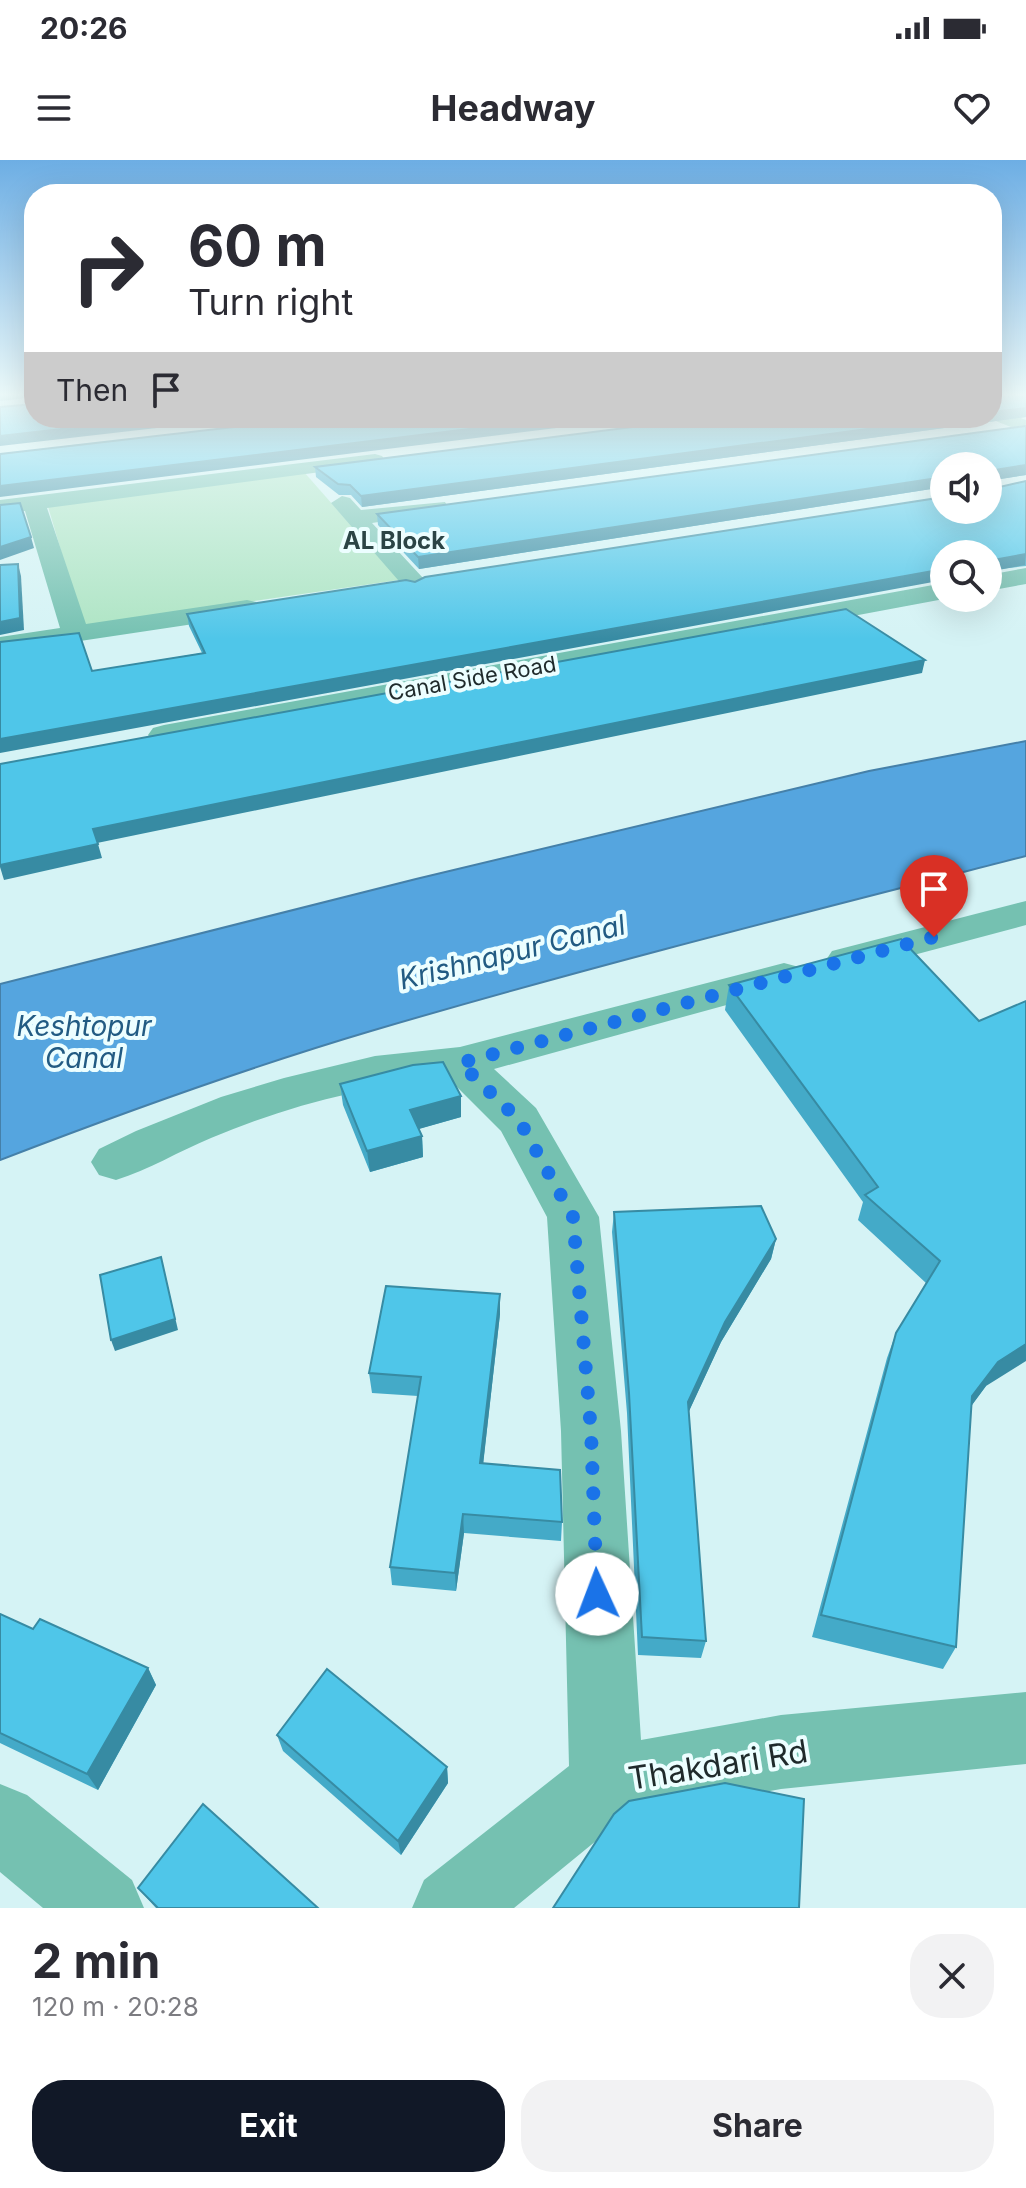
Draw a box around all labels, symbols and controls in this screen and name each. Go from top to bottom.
text: 20:26 [40,10,128,46]
icon: menu [32,86,76,130]
text: Headway [431,86,595,130]
icon: heart [950,86,994,130]
text: 60 m [188,212,327,280]
icon: right [56,216,160,320]
text: Turn right [188,280,353,324]
icon: arrive [144,368,188,412]
text: Then [56,372,128,408]
map controls [930,452,1002,612]
button: sound [930,452,1002,524]
district label: AL Block [343,526,445,555]
button: search [930,540,1002,612]
street label: Canal Side Road [386,650,558,706]
pin [900,855,968,937]
icon: arrive [912,867,956,911]
water label: Krishnapur Canal [395,907,629,997]
water label: Keshtopur Canal [16,1009,153,1075]
position arrow [555,1552,639,1636]
street label: Thakdari Rd [626,1731,810,1798]
text: 2 min [32,1931,160,1990]
button: close [910,1934,994,2018]
text: 120 m · 20:28 [32,1991,199,2022]
button: Exit [32,2080,505,2172]
button: Share [521,2080,994,2172]

